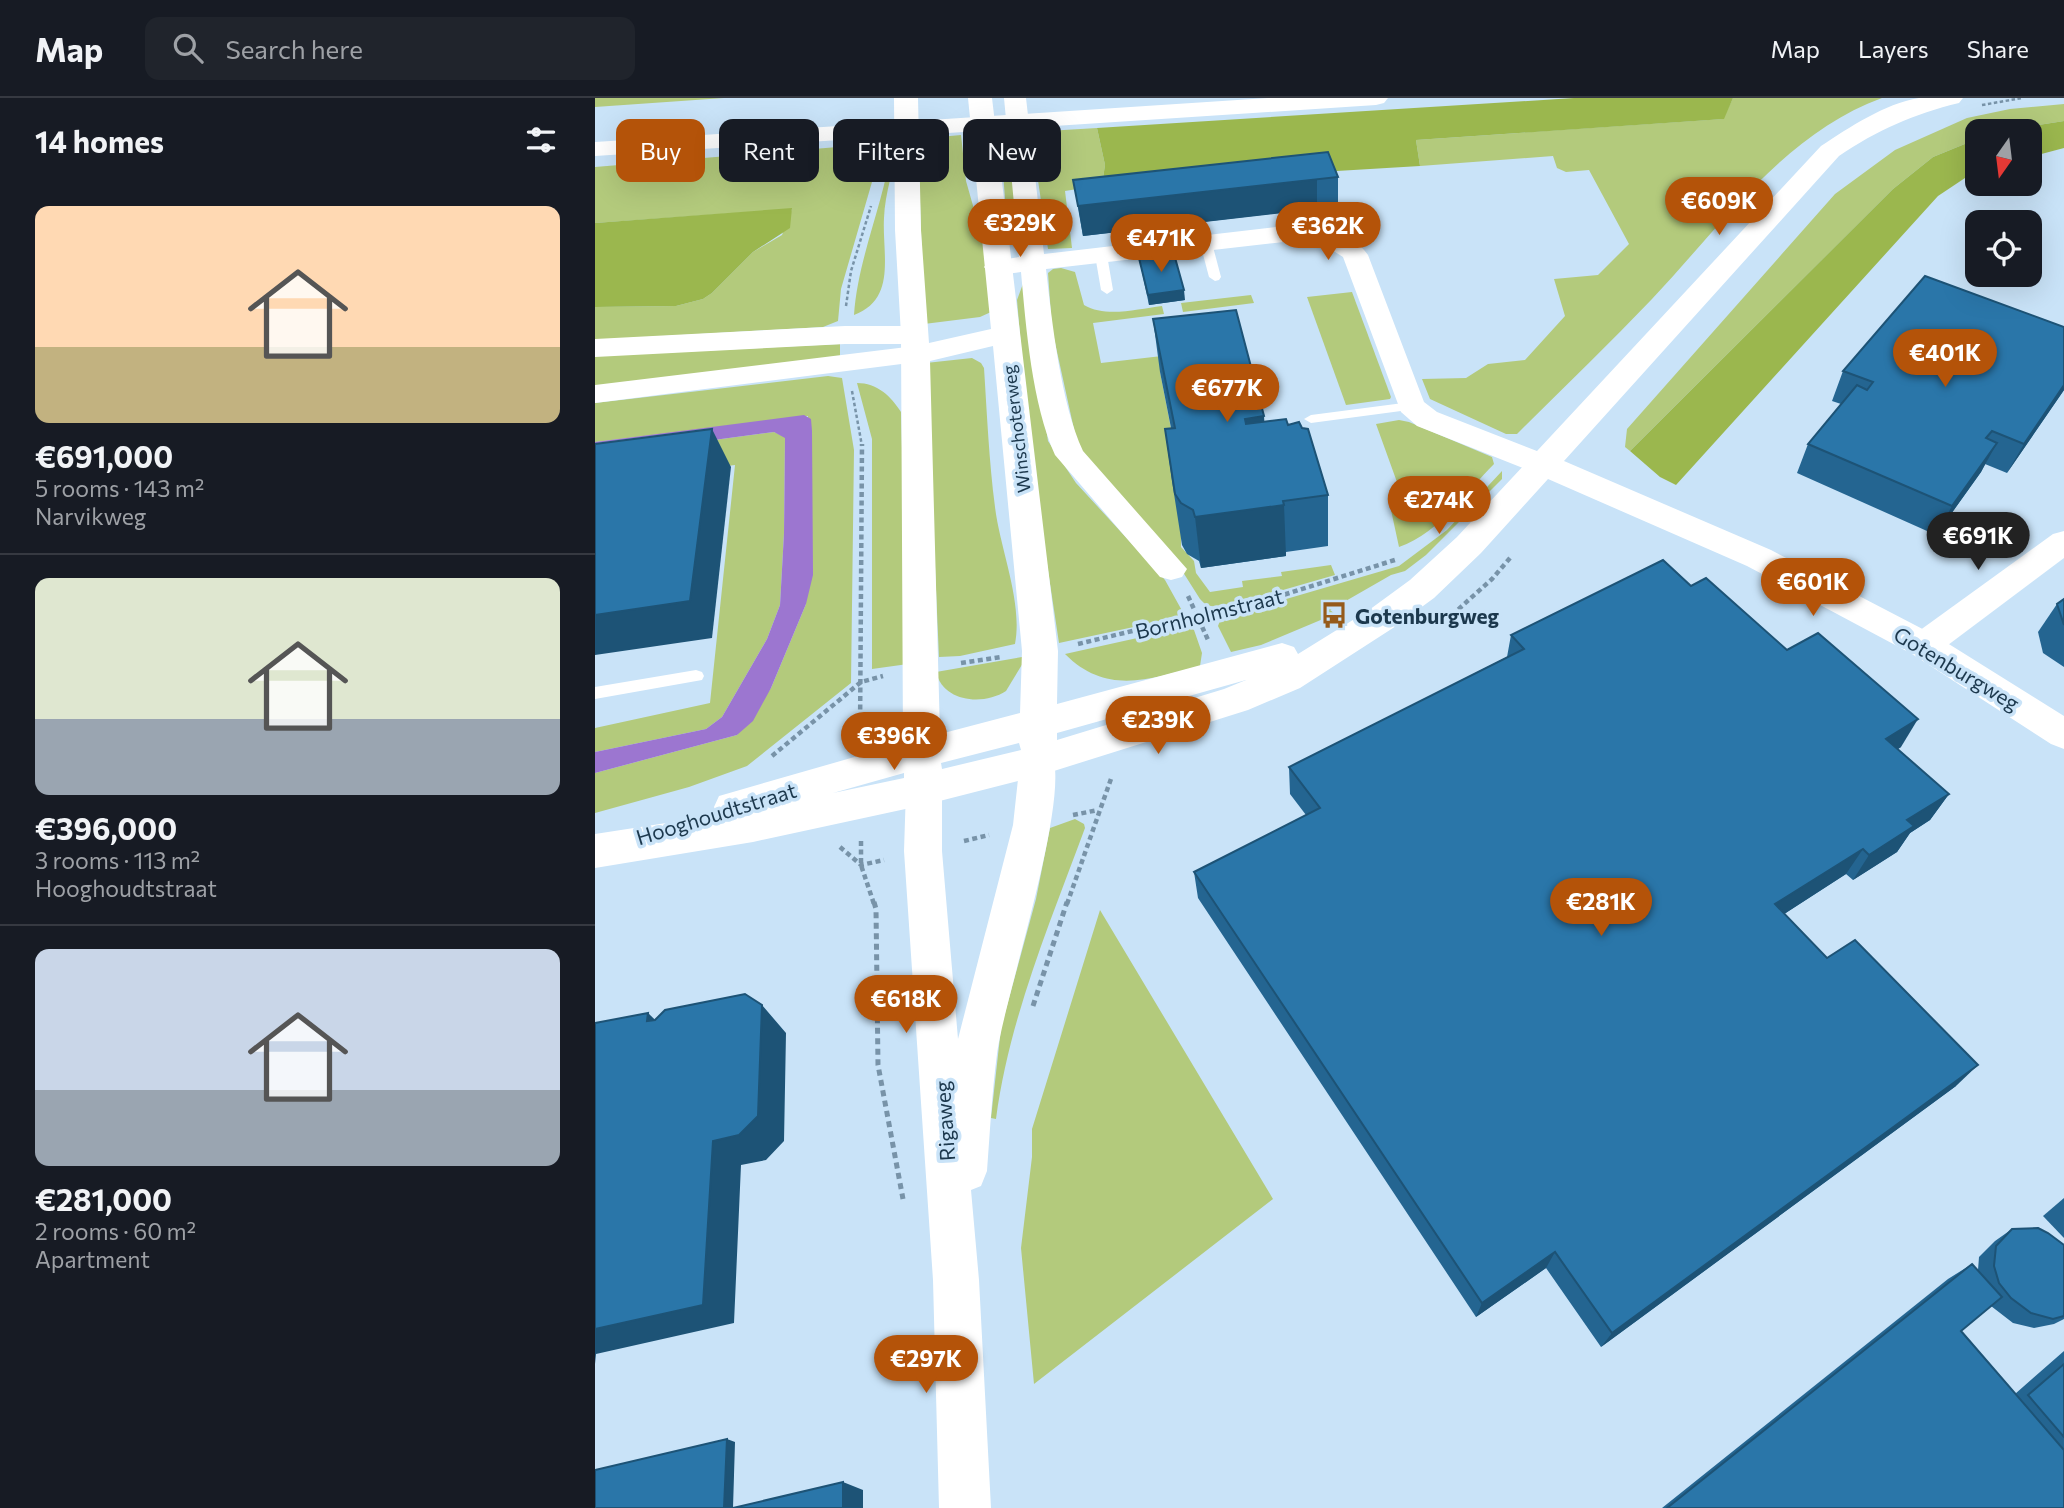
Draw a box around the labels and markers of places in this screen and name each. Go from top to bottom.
pin: €609K [1670,178,1768,237]
pin: €329K [971,200,1069,259]
pin: €362K [1279,202,1377,262]
pin: €471K [1112,214,1210,274]
pin: €401K [1896,330,1994,389]
pin: €677K [1178,364,1276,424]
pin: €274K [1390,476,1488,536]
pin: €691K [1929,512,2027,572]
pin: €601K [1764,559,1862,618]
bus stop icon: Gotenburgweg [1319,600,1349,630]
place label: Gotenburgweg [1355,603,1499,628]
pin: €239K [1109,696,1207,756]
pin: €396K [845,712,943,772]
pin: €281K [1552,878,1650,938]
pin: €618K [857,976,955,1035]
pin: €297K [877,1336,975,1395]

